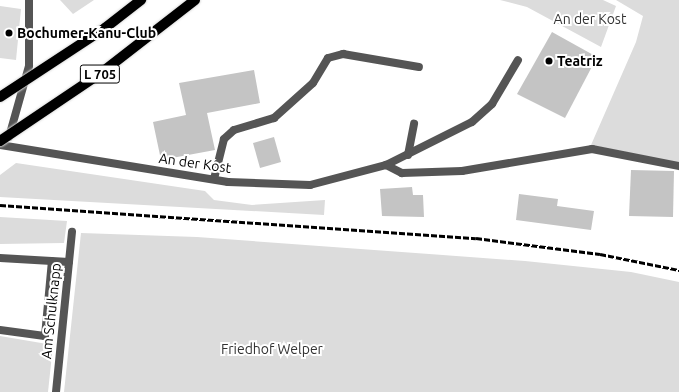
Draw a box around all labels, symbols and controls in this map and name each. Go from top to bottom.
park label: An der Kost [554,11,626,27]
place label: Bochumer-Kanu-Club [17,25,156,41]
marker: Bochumer-Kanu-Club [4,28,14,38]
place label: Teatriz [557,53,603,69]
marker: Teatriz [544,56,554,66]
road number: L 705 [79,63,121,85]
street label: An der Kost [158,150,232,176]
street label: Am Schulknapp [38,262,64,360]
park label: Friedhof Welper [221,341,323,357]

